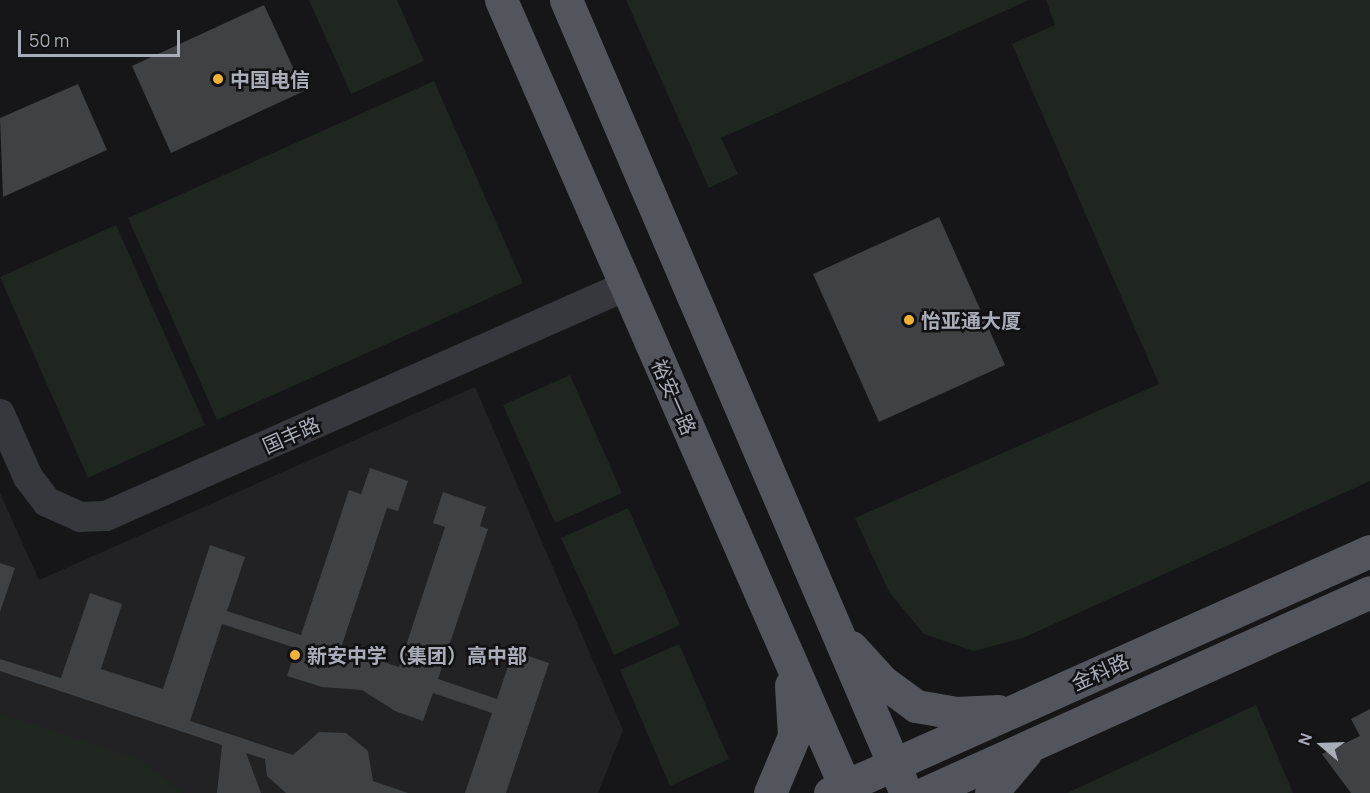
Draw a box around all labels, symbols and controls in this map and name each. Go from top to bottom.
scale bar [21,18,183,56]
text: 50 m [29,28,69,52]
place label: 中国电信 [230,67,310,91]
marker: 中国电信 [211,72,225,86]
place label: 怡亚通大厦 [921,308,1021,332]
marker: 怡亚通大厦 [902,313,916,327]
street label: 裕安一路 [647,356,701,438]
street label: 国丰路 [259,412,323,458]
place label: 新安中学（集团）高中部 [307,643,527,667]
marker: 新安中学（集团）高中部 [288,648,302,662]
street label: 金科路 [1068,649,1132,695]
north arrow [1292,715,1352,775]
text: N [1293,730,1317,748]

